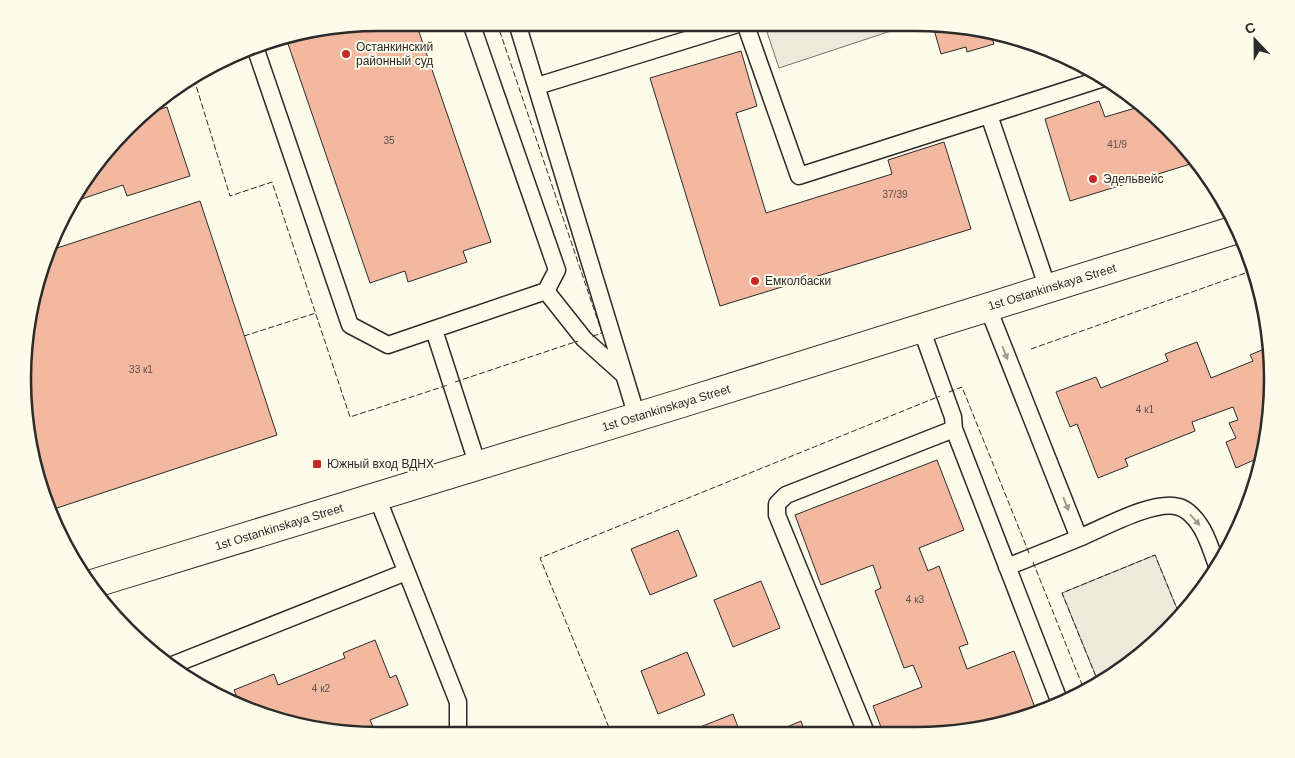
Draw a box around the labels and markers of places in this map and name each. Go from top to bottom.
place label: Останкинский районный суд [356,40,433,68]
marker: Останкинский районный суд [340,48,352,60]
place label: Эдельвейс [1103,172,1163,186]
marker: Эдельвейс [1087,173,1099,185]
place label: Емколбаски [765,274,831,288]
marker: Емколбаски [749,275,761,287]
place label: Южный вход ВДНХ [327,457,434,471]
marker: Южный вход ВДНХ [311,458,323,470]

